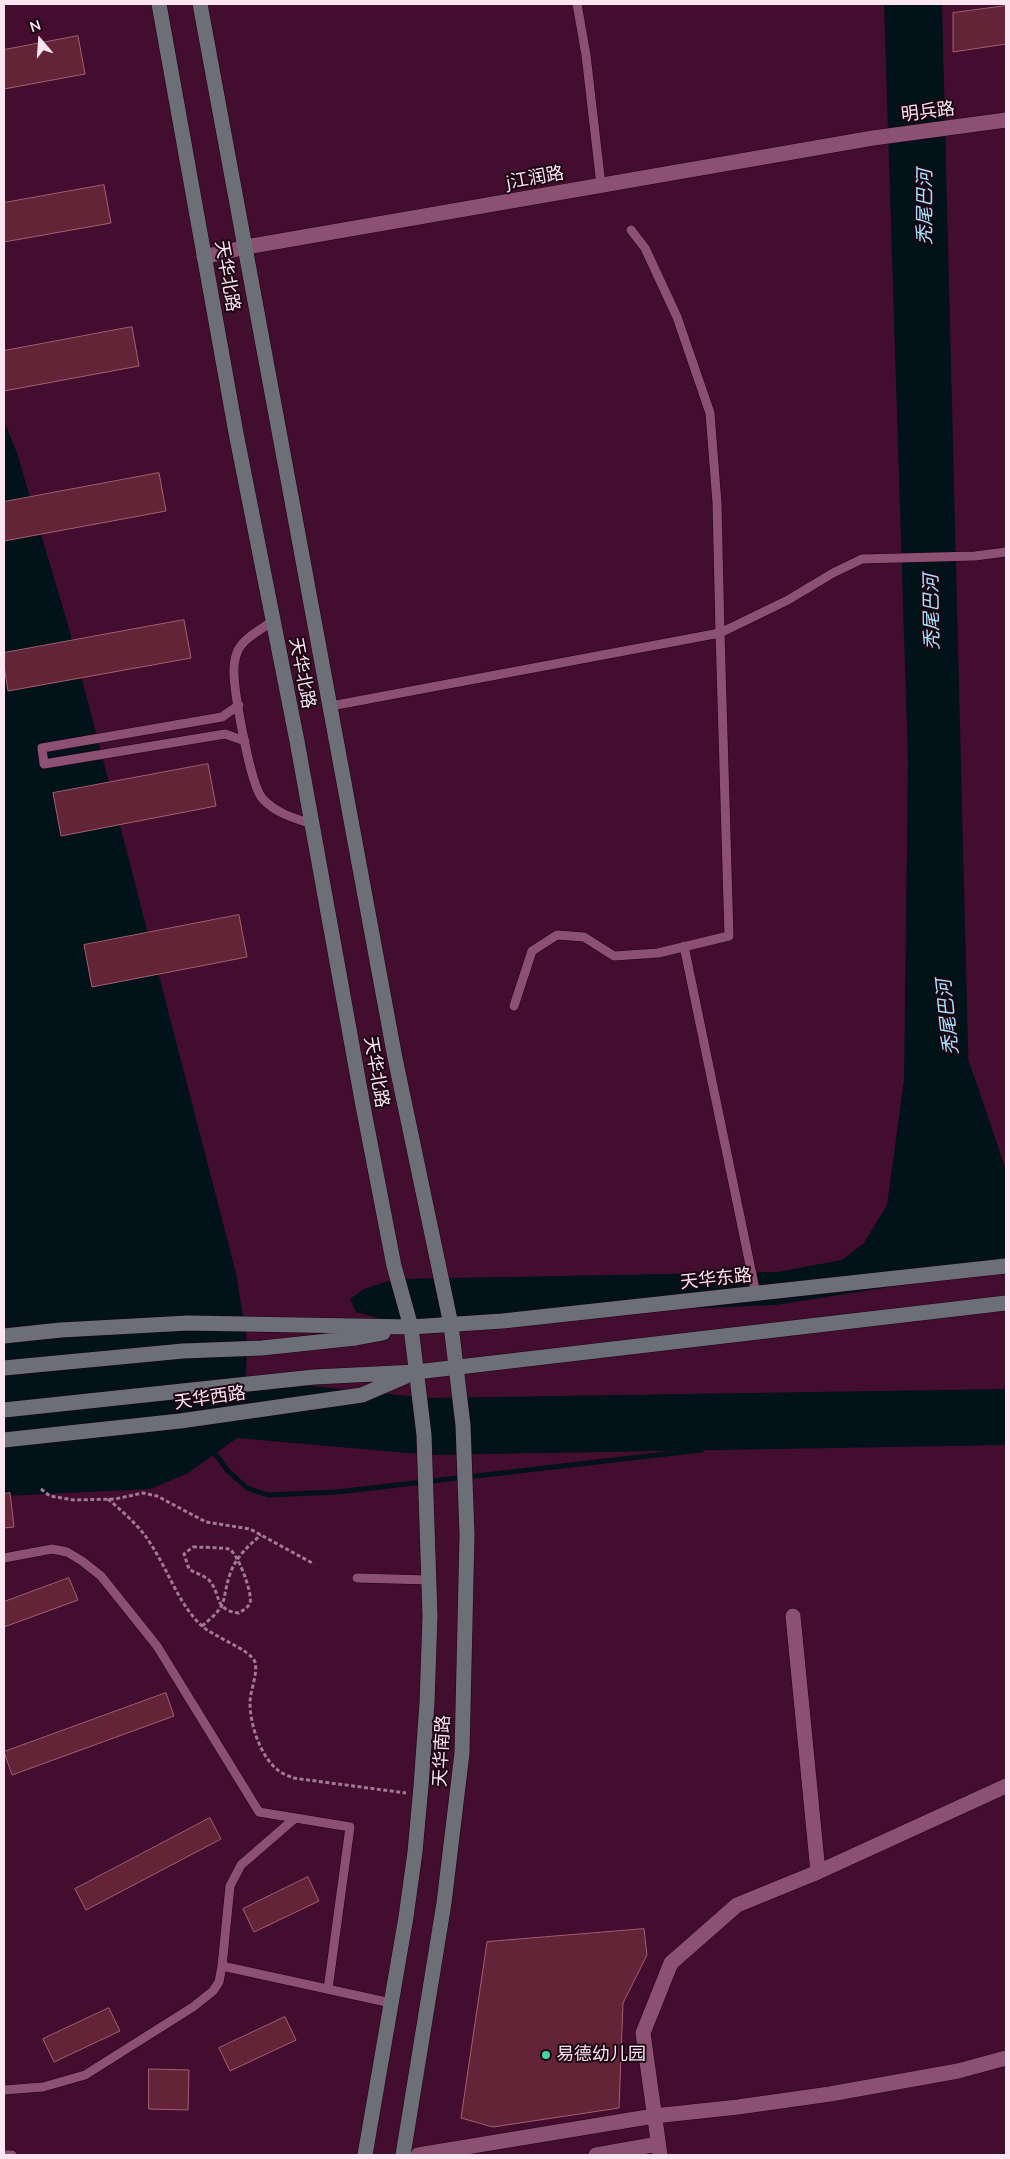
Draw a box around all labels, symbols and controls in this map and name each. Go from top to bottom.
north arrow [15,15,65,65]
text: N [28,16,43,36]
street label: 明兵路 [900,98,956,126]
street label: j江润路 [504,162,566,194]
water label: 秃尾巴河 [914,169,936,245]
street label: 天华北路 [210,239,244,313]
water label: 秃尾巴河 [920,574,944,650]
street label: 天华北路 [285,636,319,710]
water label: 秃尾巴河 [933,978,963,1056]
street label: 天华北路 [359,1035,393,1109]
street label: 天华东路 [679,1264,753,1294]
street label: 天华西路 [173,1382,247,1414]
street label: 天华南路 [429,1714,455,1788]
place label: 易德幼儿园 [556,2044,646,2066]
marker: 易德幼儿园 [540,2049,552,2061]

